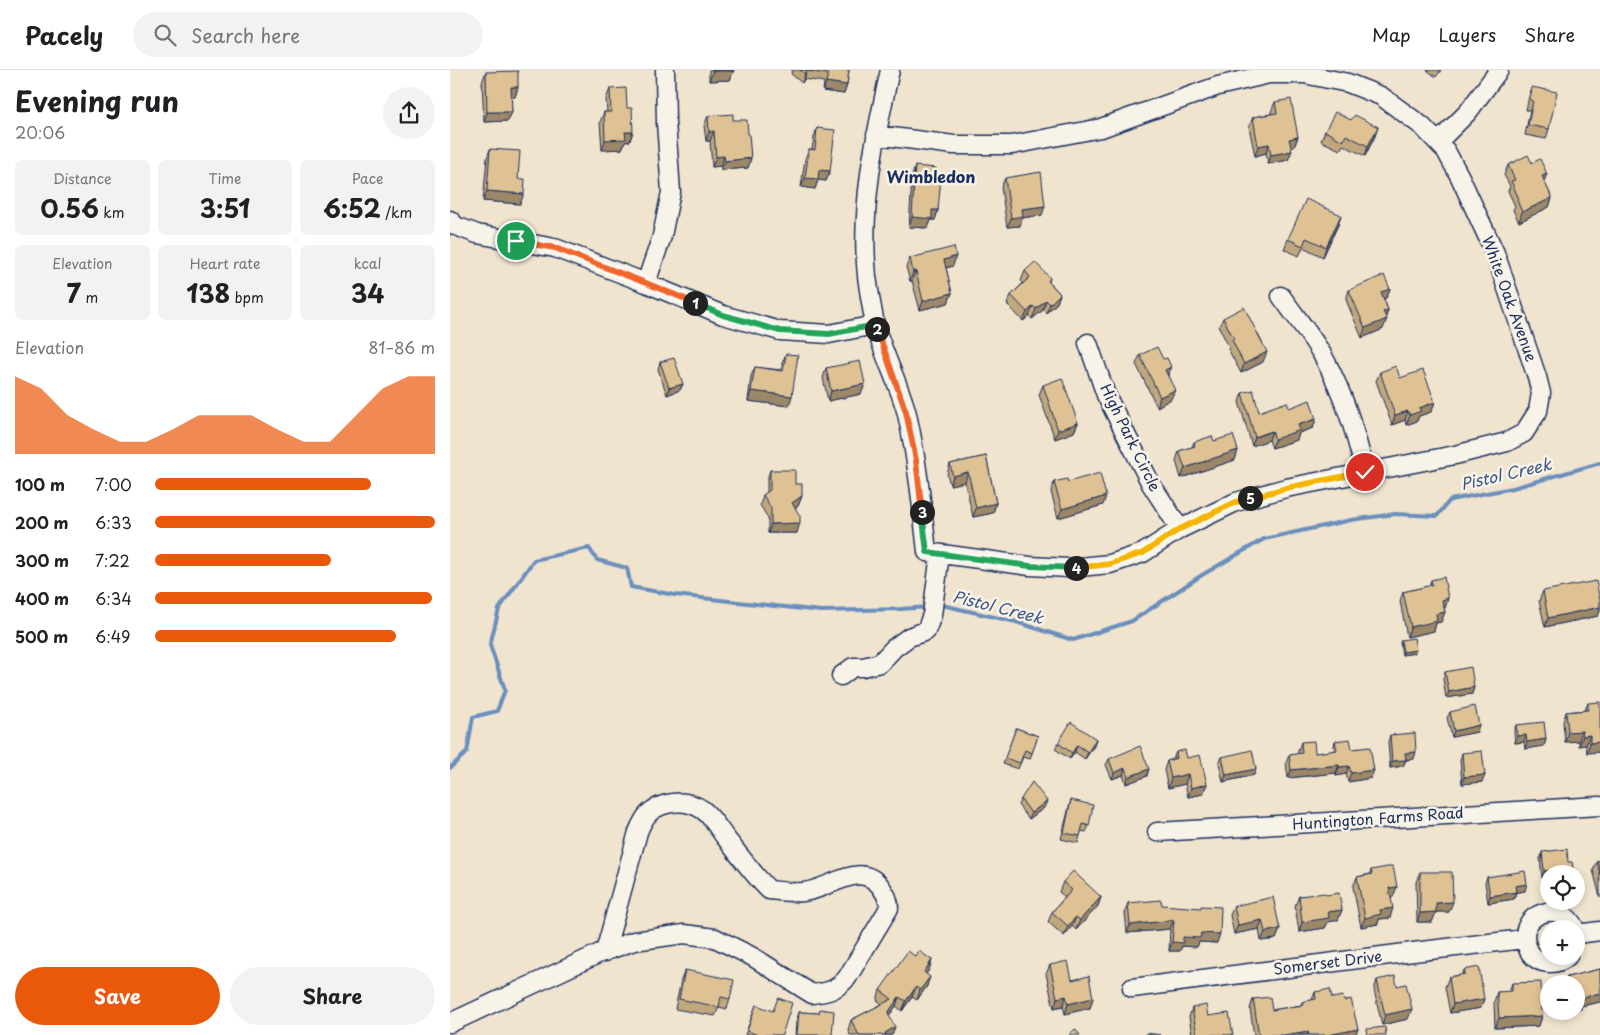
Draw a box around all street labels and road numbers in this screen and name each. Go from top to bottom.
street label: White Oak Avenue [1477,232,1544,365]
street label: High Park Circle [1095,380,1167,495]
street label: Huntington Farms Road [1291,800,1464,835]
street label: Somerset Drive [1272,943,1384,980]

